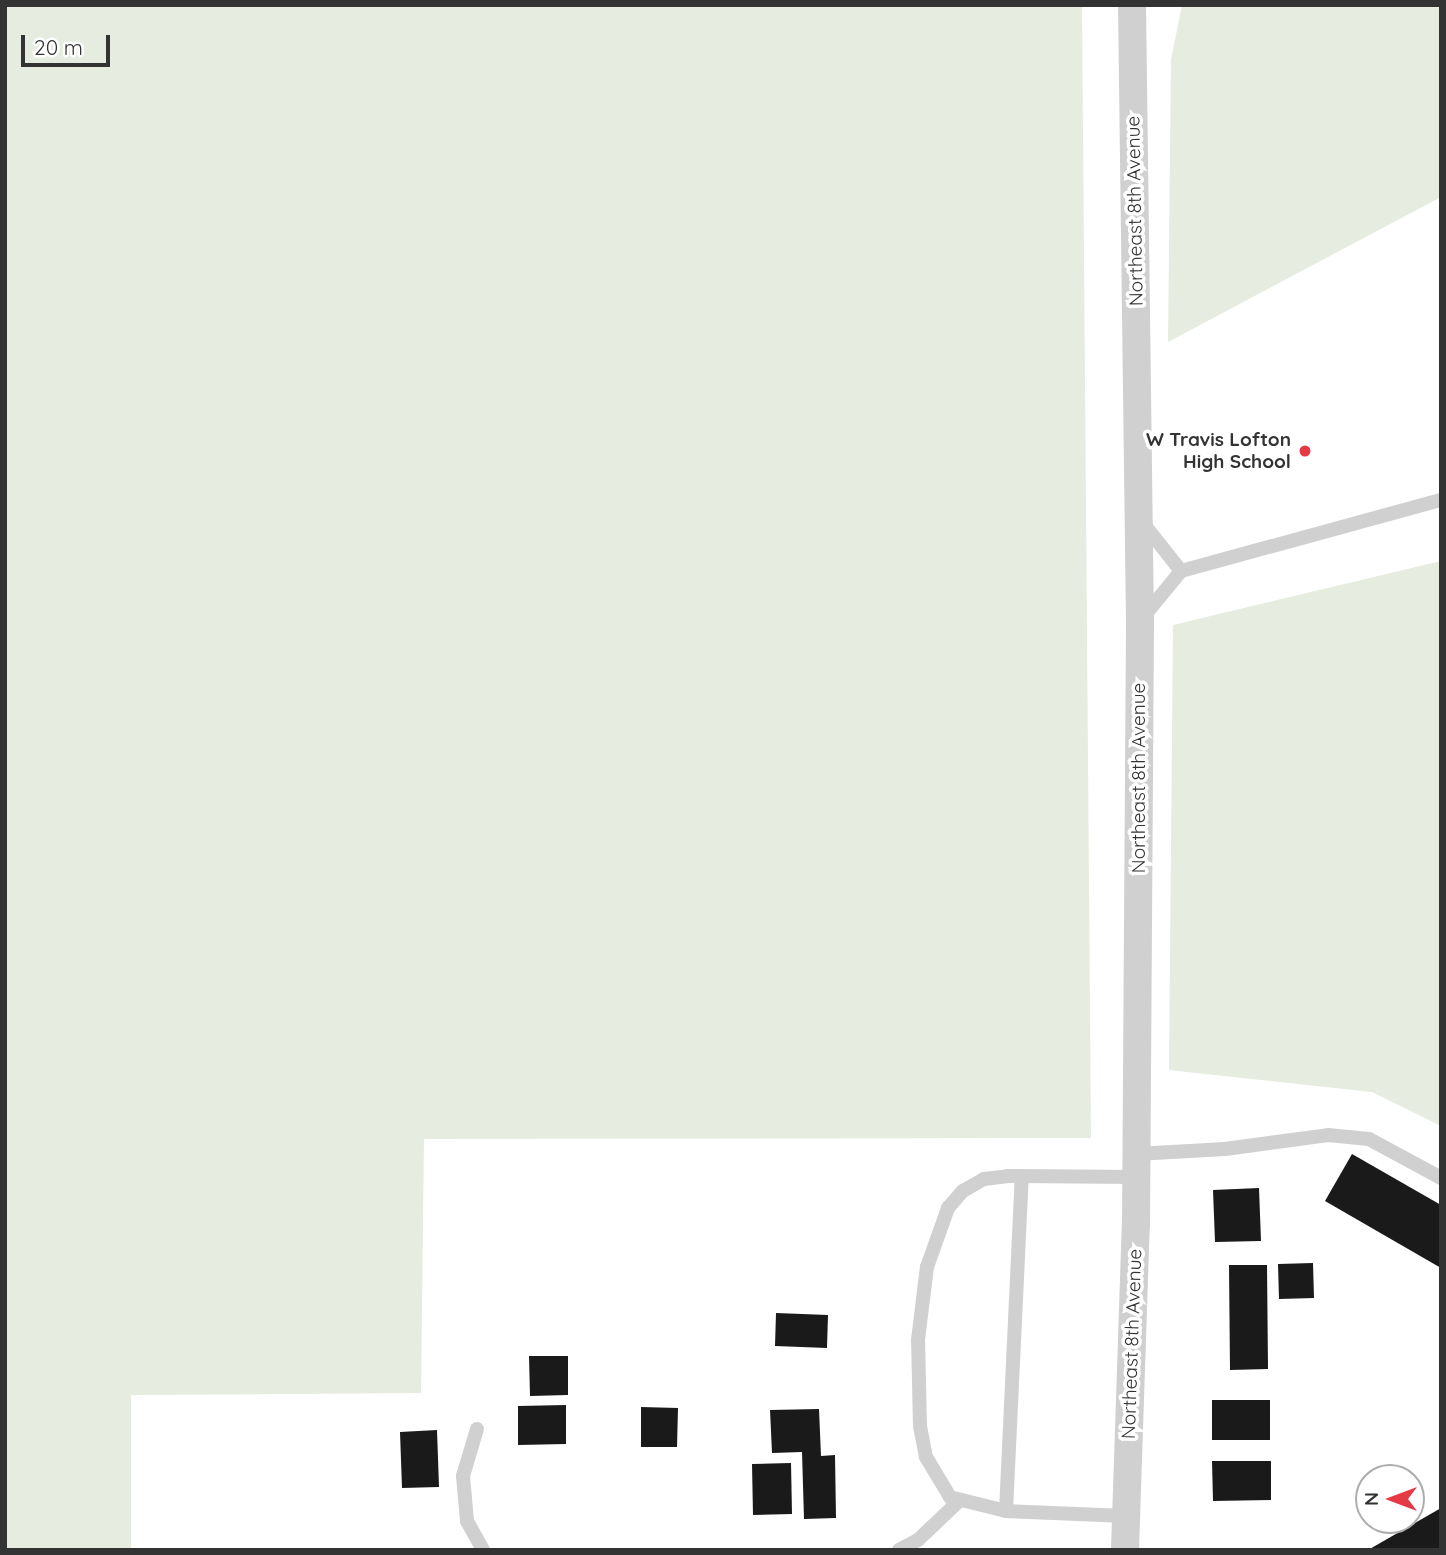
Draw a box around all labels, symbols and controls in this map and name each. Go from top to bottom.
scale bar [24,21,114,65]
text: 20 m [34,34,83,60]
street label: Northeast 8th Avenue [1122,116,1148,306]
place label: W Travis Lofton High School [1146,429,1291,473]
marker: W Travis Lofton High School [1297,443,1313,459]
street label: Northeast 8th Avenue [1128,683,1150,873]
street label: Northeast 8th Avenue [1117,1248,1147,1440]
north arrow [1355,1464,1425,1534]
text: N [1359,1492,1383,1506]

